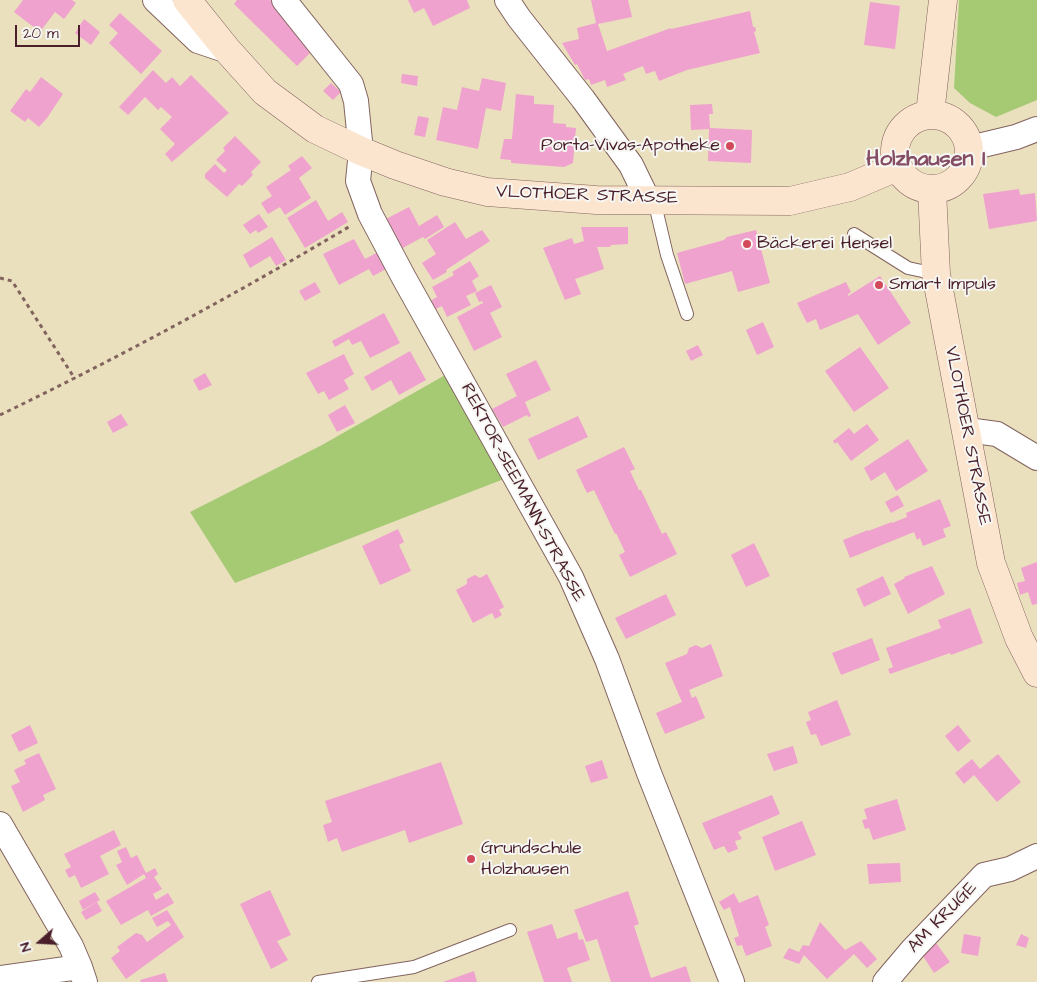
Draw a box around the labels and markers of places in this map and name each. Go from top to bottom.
place label: Porta-Vivas-Apotheke [541,135,720,157]
marker: Porta-Vivas-Apotheke [724,140,736,152]
place label: Bäckerei Hensel [757,233,892,255]
marker: Bäckerei Hensel [741,238,753,250]
place label: Smart Impuls [889,274,996,296]
marker: Smart Impuls [873,279,885,291]
place label: Grundschule Holzhausen [481,838,582,881]
marker: Grundschule Holzhausen [465,853,477,865]

